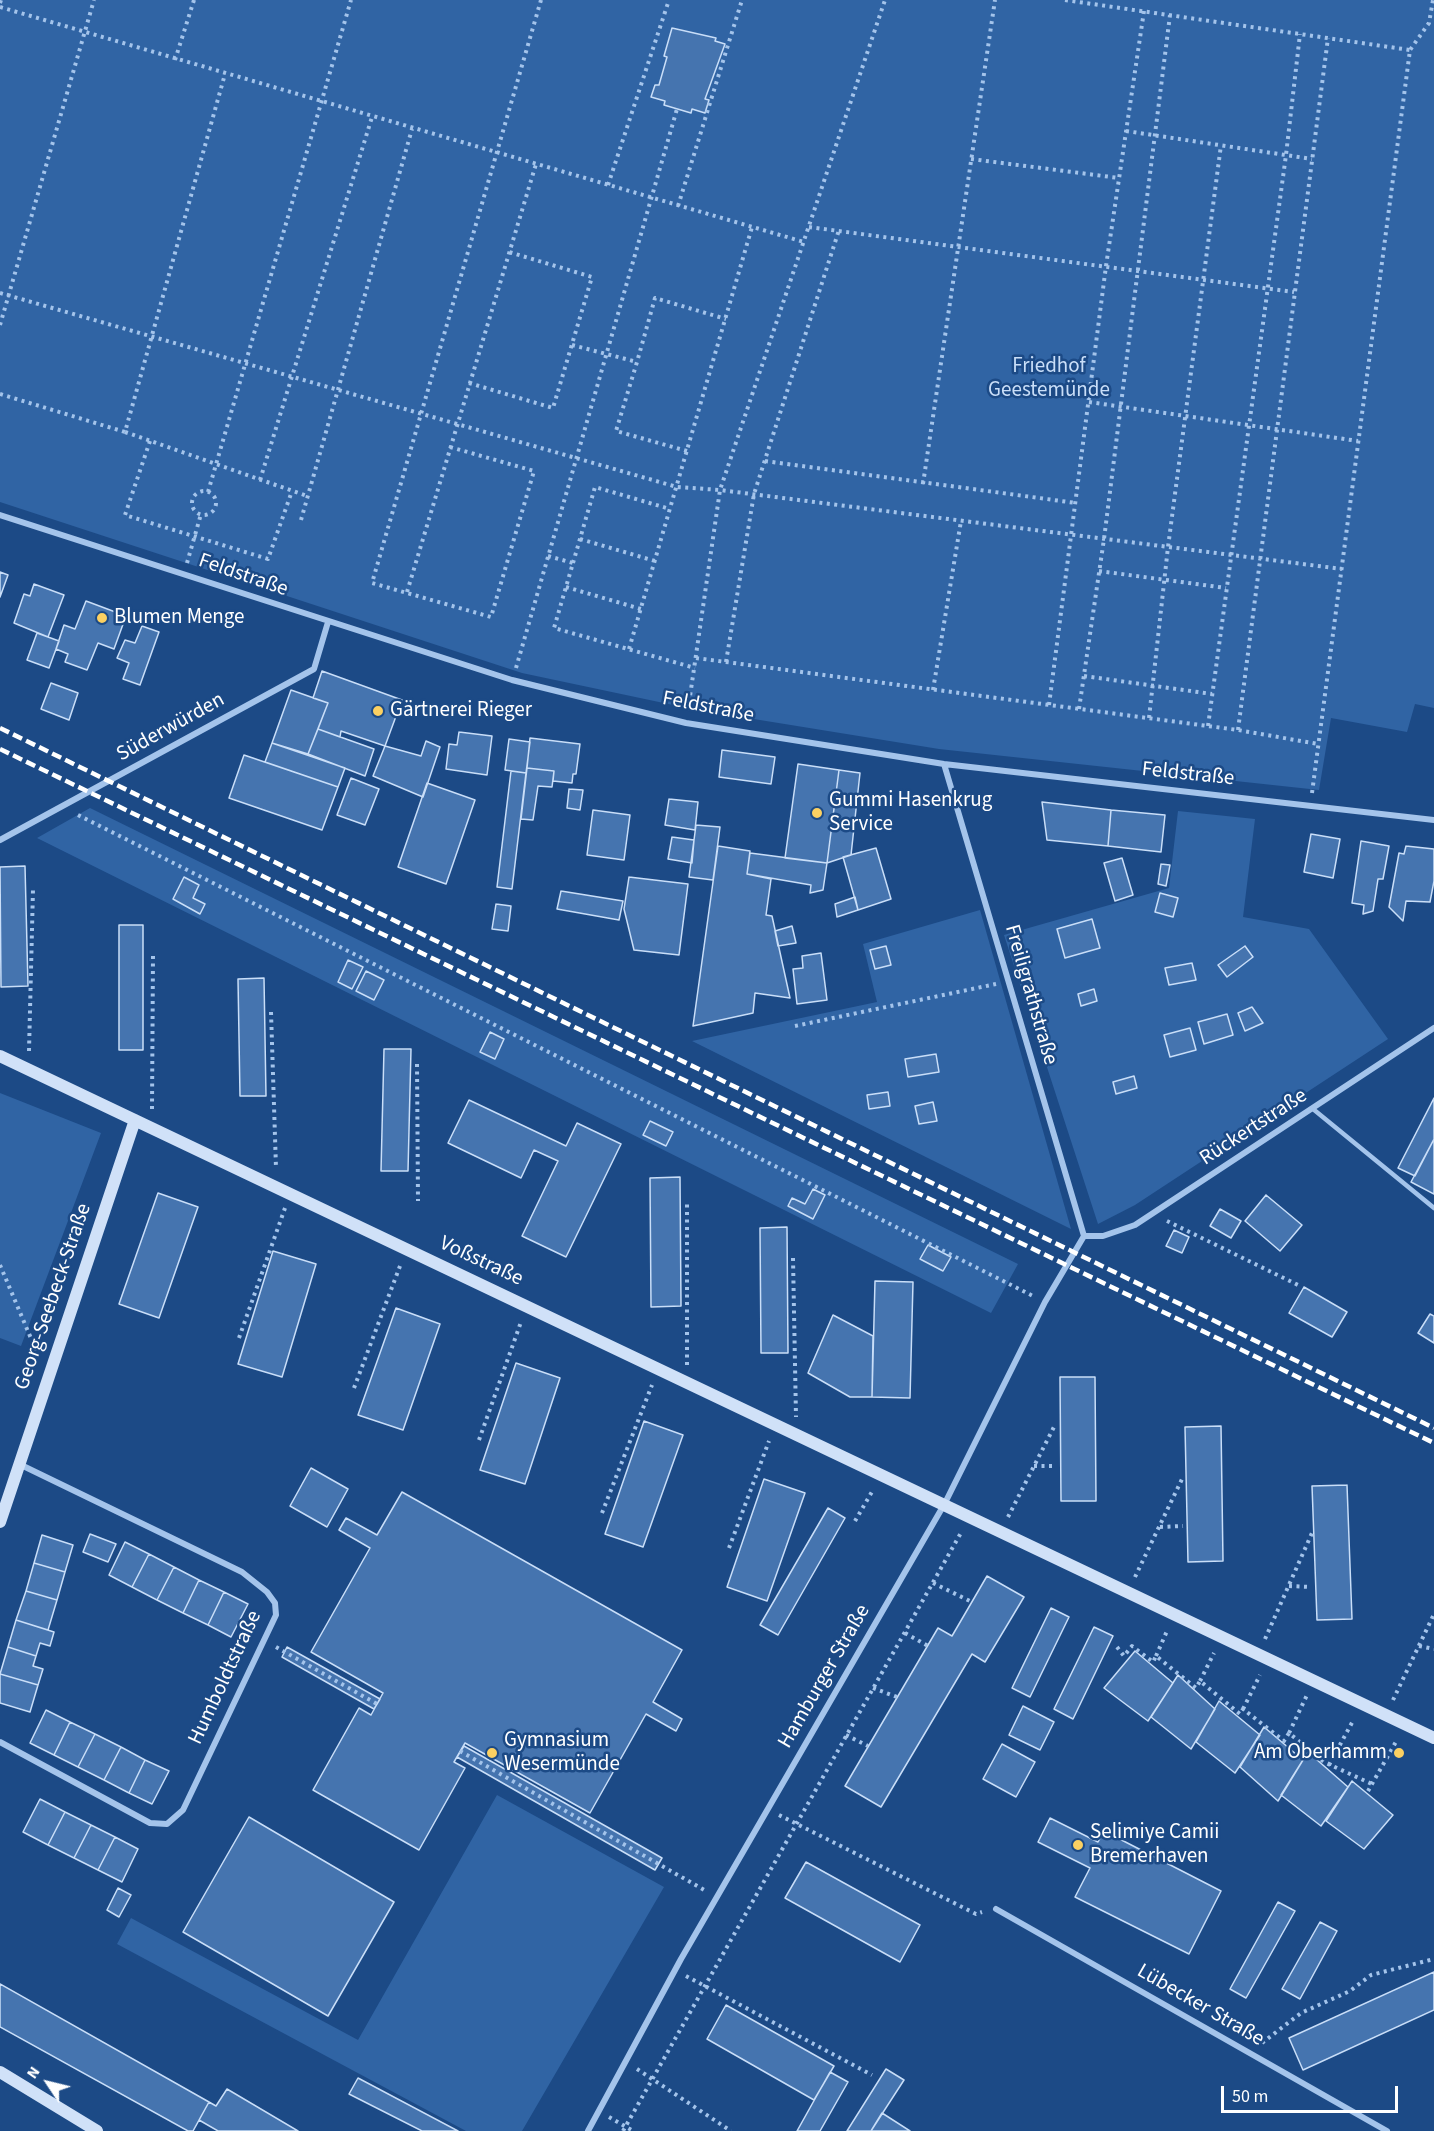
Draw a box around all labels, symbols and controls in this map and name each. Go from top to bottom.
park label: Friedhof Geestemünde [988,354,1110,404]
street label: Feldstraße [195,549,291,603]
place label: Blumen Menge [114,605,245,631]
marker: Blumen Menge [95,611,109,625]
street label: Feldstraße [660,687,756,729]
street label: Süderwürden [113,688,229,768]
place label: Gärtnerei Rieger [390,698,532,724]
marker: Gärtnerei Rieger [371,704,385,718]
street label: Feldstraße [1140,758,1236,792]
place label: Gummi Hasenkrug Service [829,788,992,838]
marker: Gummi Hasenkrug Service [810,806,824,820]
street label: Freiligrathstraße [998,922,1062,1068]
street label: Rückertstraße [1196,1084,1312,1172]
street label: Georg-Seebeck-Straße [10,1200,98,1394]
street label: Voßstraße [435,1232,527,1292]
street label: Hamburger Straße [774,1601,876,1753]
street label: Humboldtstraße [184,1607,268,1749]
place label: Gymnasium Wesermünde [504,1728,620,1778]
place label: Am Oberhamm [1254,1740,1387,1766]
marker: Gymnasium Wesermünde [485,1746,499,1760]
marker: Am Oberhamm [1392,1746,1406,1760]
place label: Selimiye Camii Bremerhaven [1090,1820,1219,1870]
marker: Selimiye Camii Bremerhaven [1071,1838,1085,1852]
street label: Lübecker Straße [1132,1959,1268,2053]
north arrow [18,2053,78,2113]
text: N [21,2062,45,2083]
scale bar [1224,2074,1401,2112]
text: 50 m [1232,2084,1268,2109]

